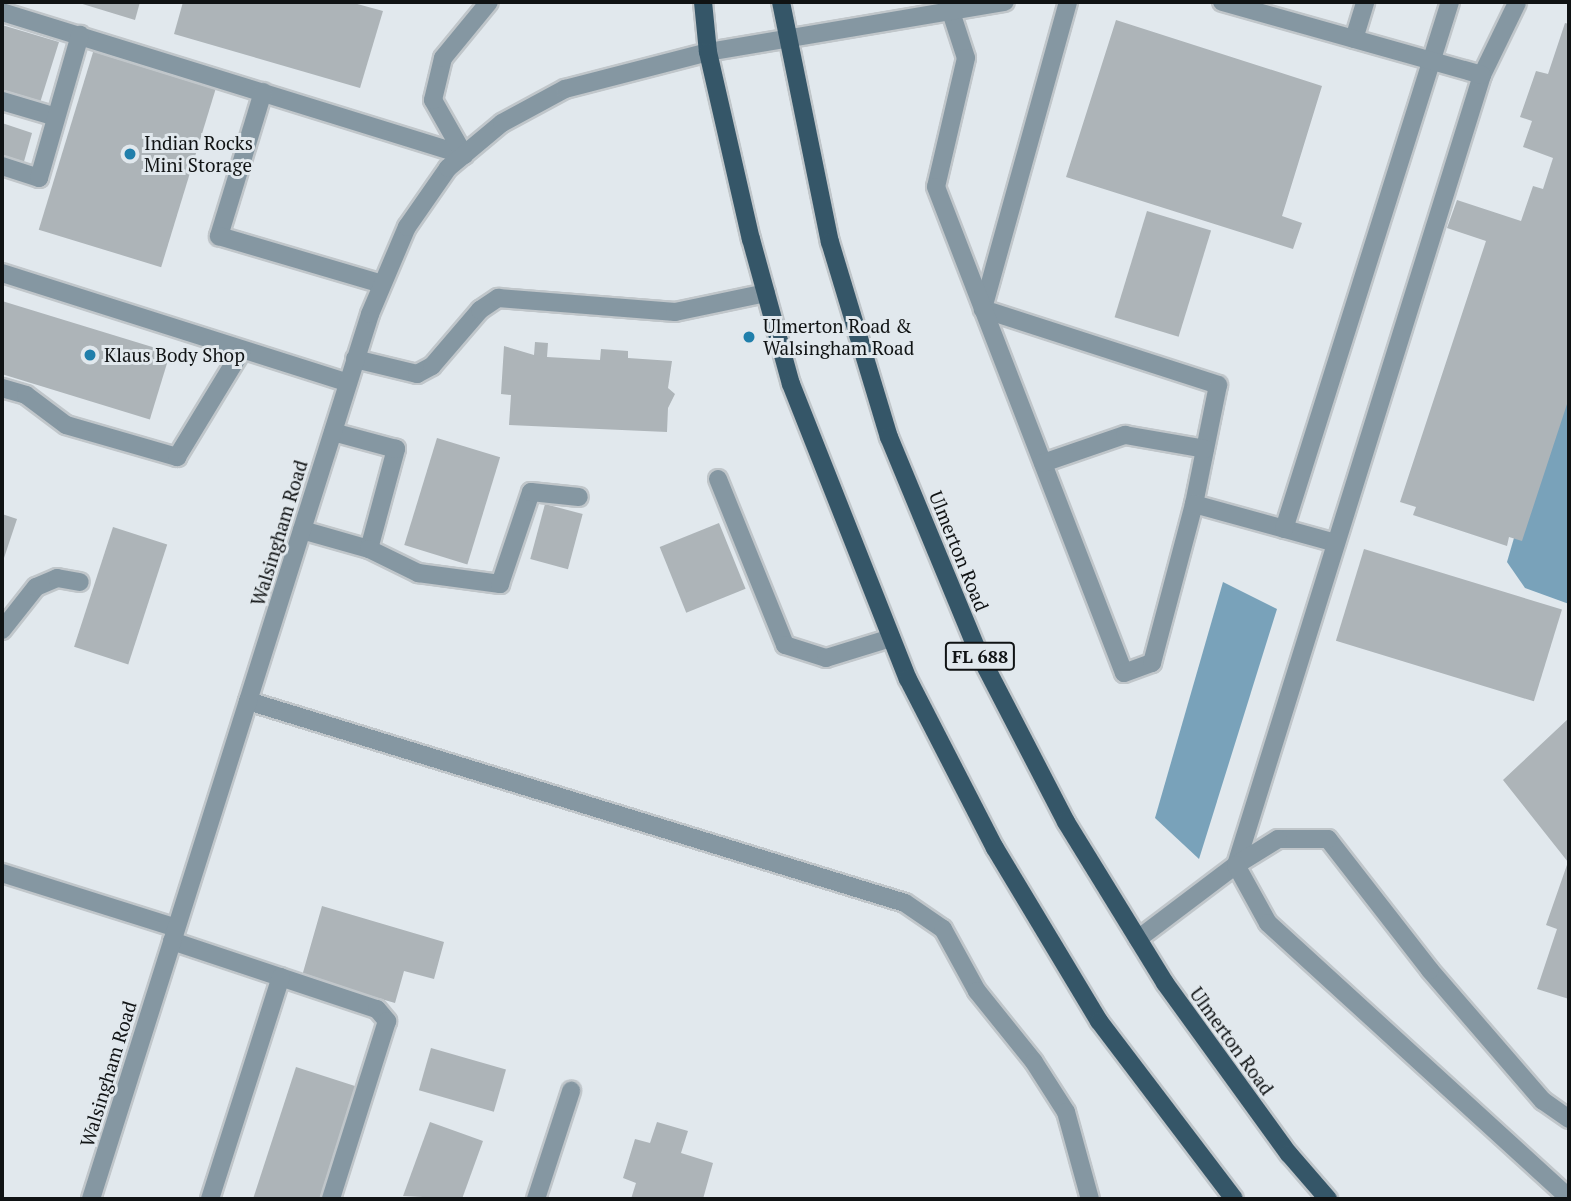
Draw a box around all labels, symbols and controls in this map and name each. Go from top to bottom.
place label: Indian Rocks Mini Storage [144,132,253,176]
marker: Indian Rocks Mini Storage [122,146,138,162]
place label: Ulmerton Road & Walsingham Road [763,315,914,359]
marker: Ulmerton Road & Walsingham Road [741,329,757,345]
place label: Klaus Body Shop [104,344,245,366]
marker: Klaus Body Shop [82,347,98,363]
street label: Walsingham Road [246,457,312,609]
street label: Ulmerton Road [925,488,993,614]
road number: FL 688 [943,642,1017,670]
street label: Ulmerton Road [1185,983,1279,1099]
street label: Walsingham Road [75,998,141,1150]

